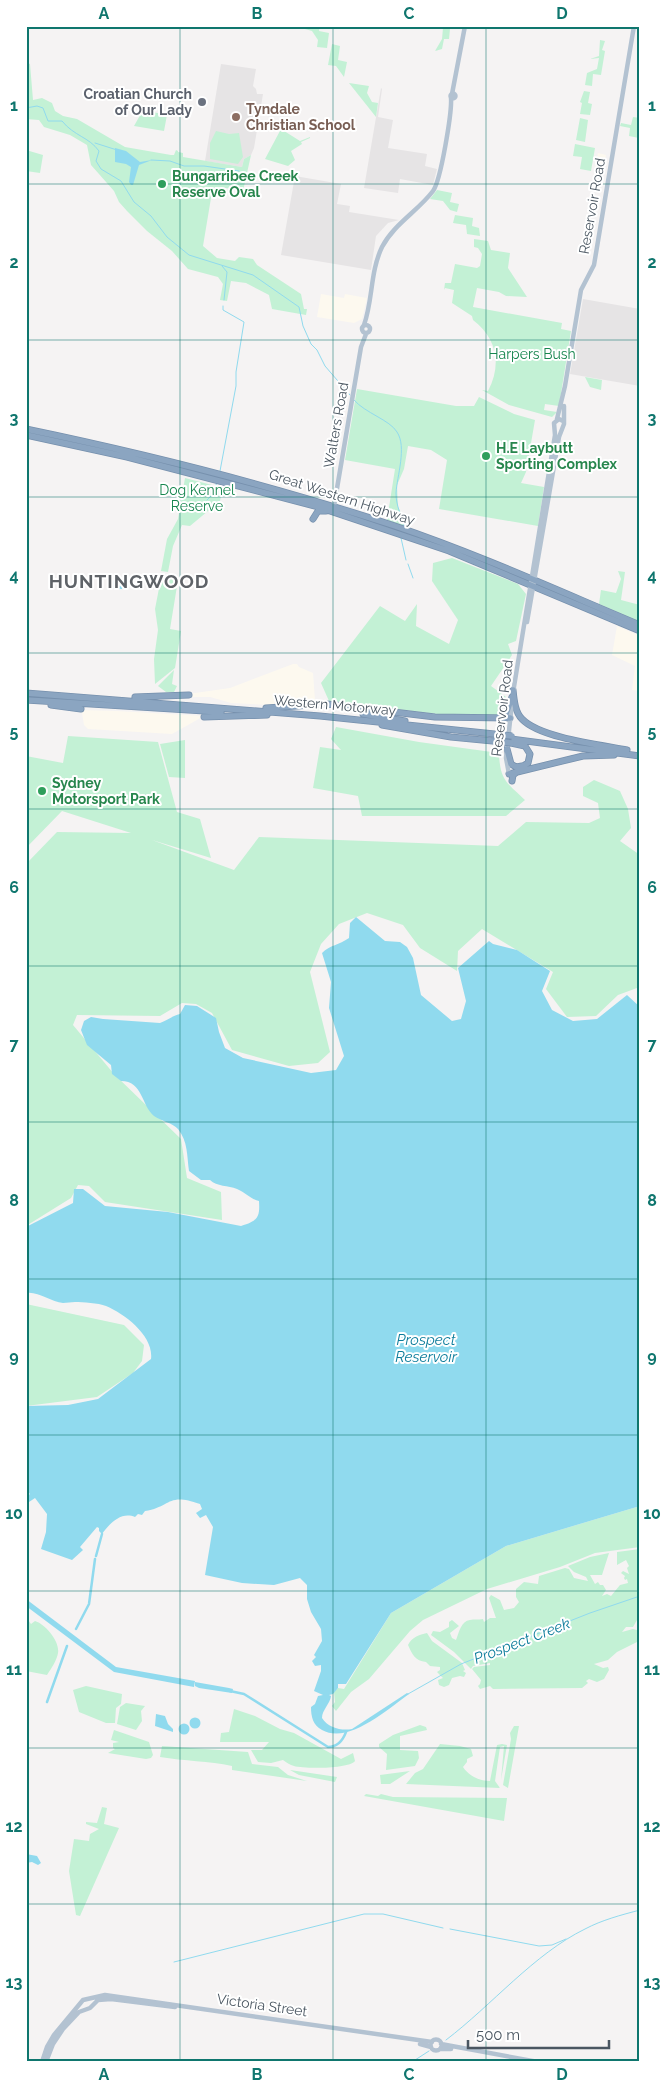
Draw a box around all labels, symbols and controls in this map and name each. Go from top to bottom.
text: A [99,4,110,23]
text: B [252,4,263,23]
text: C [404,4,415,23]
text: D [556,4,568,23]
place label: Croatian Church of Our Lady [83,86,192,118]
text: 1 [10,96,18,115]
marker: Croatian Church of Our Lady [196,96,208,108]
text: 1 [648,96,656,115]
place label: Tyndale Christian School [246,101,356,133]
marker: Tyndale Christian School [230,111,242,123]
street label: Reservoir Road [576,157,608,255]
place label: Bungarribee Creek Reserve Oval [172,168,299,200]
marker: Bungarribee Creek Reserve Oval [156,178,168,190]
text: 2 [9,253,19,272]
text: 2 [647,253,657,272]
park label: Harpers Bush [488,346,576,362]
street label: Walters Road [321,381,351,469]
text: 3 [10,409,19,428]
text: 3 [648,409,657,428]
place label: H.E Laybutt Sporting Complex [496,440,617,472]
marker: H.E Laybutt Sporting Complex [480,450,492,462]
street label: Great Western Highway [267,466,417,528]
park label: Dog Kennel Reserve [159,482,235,514]
text: 4 [9,566,19,585]
text: 4 [647,566,657,585]
district label: HUNTINGWOOD [49,570,209,592]
street label: Reservoir Road [488,659,516,757]
street label: Western Motorway [273,692,397,718]
text: 5 [10,722,19,741]
text: 5 [648,722,657,741]
place label: Sydney Motorsport Park [52,775,160,807]
marker: Sydney Motorsport Park [36,785,48,797]
text: 6 [9,878,19,897]
text: 6 [647,878,657,897]
text: 7 [10,1035,19,1054]
text: 7 [648,1035,657,1054]
text: 8 [9,1191,19,1210]
text: 8 [647,1191,657,1210]
water label: Prospect Reservoir [395,1331,458,1366]
text: 9 [9,1347,19,1366]
text: 9 [647,1347,657,1366]
text: 10 [5,1504,23,1523]
text: 10 [643,1504,661,1523]
water label: Prospect Creek [471,1614,573,1668]
text: 11 [6,1660,22,1679]
text: 11 [644,1660,660,1679]
text: 12 [6,1817,22,1836]
text: 12 [644,1817,660,1836]
text: 13 [6,1973,22,1992]
text: 13 [644,1973,660,1992]
street label: Victoria Street [216,1991,309,2019]
scale bar [468,2018,610,2050]
text: 500 m [476,2026,520,2044]
text: A [99,2065,110,2084]
text: B [252,2065,263,2084]
text: C [404,2065,415,2084]
text: D [556,2065,568,2084]

